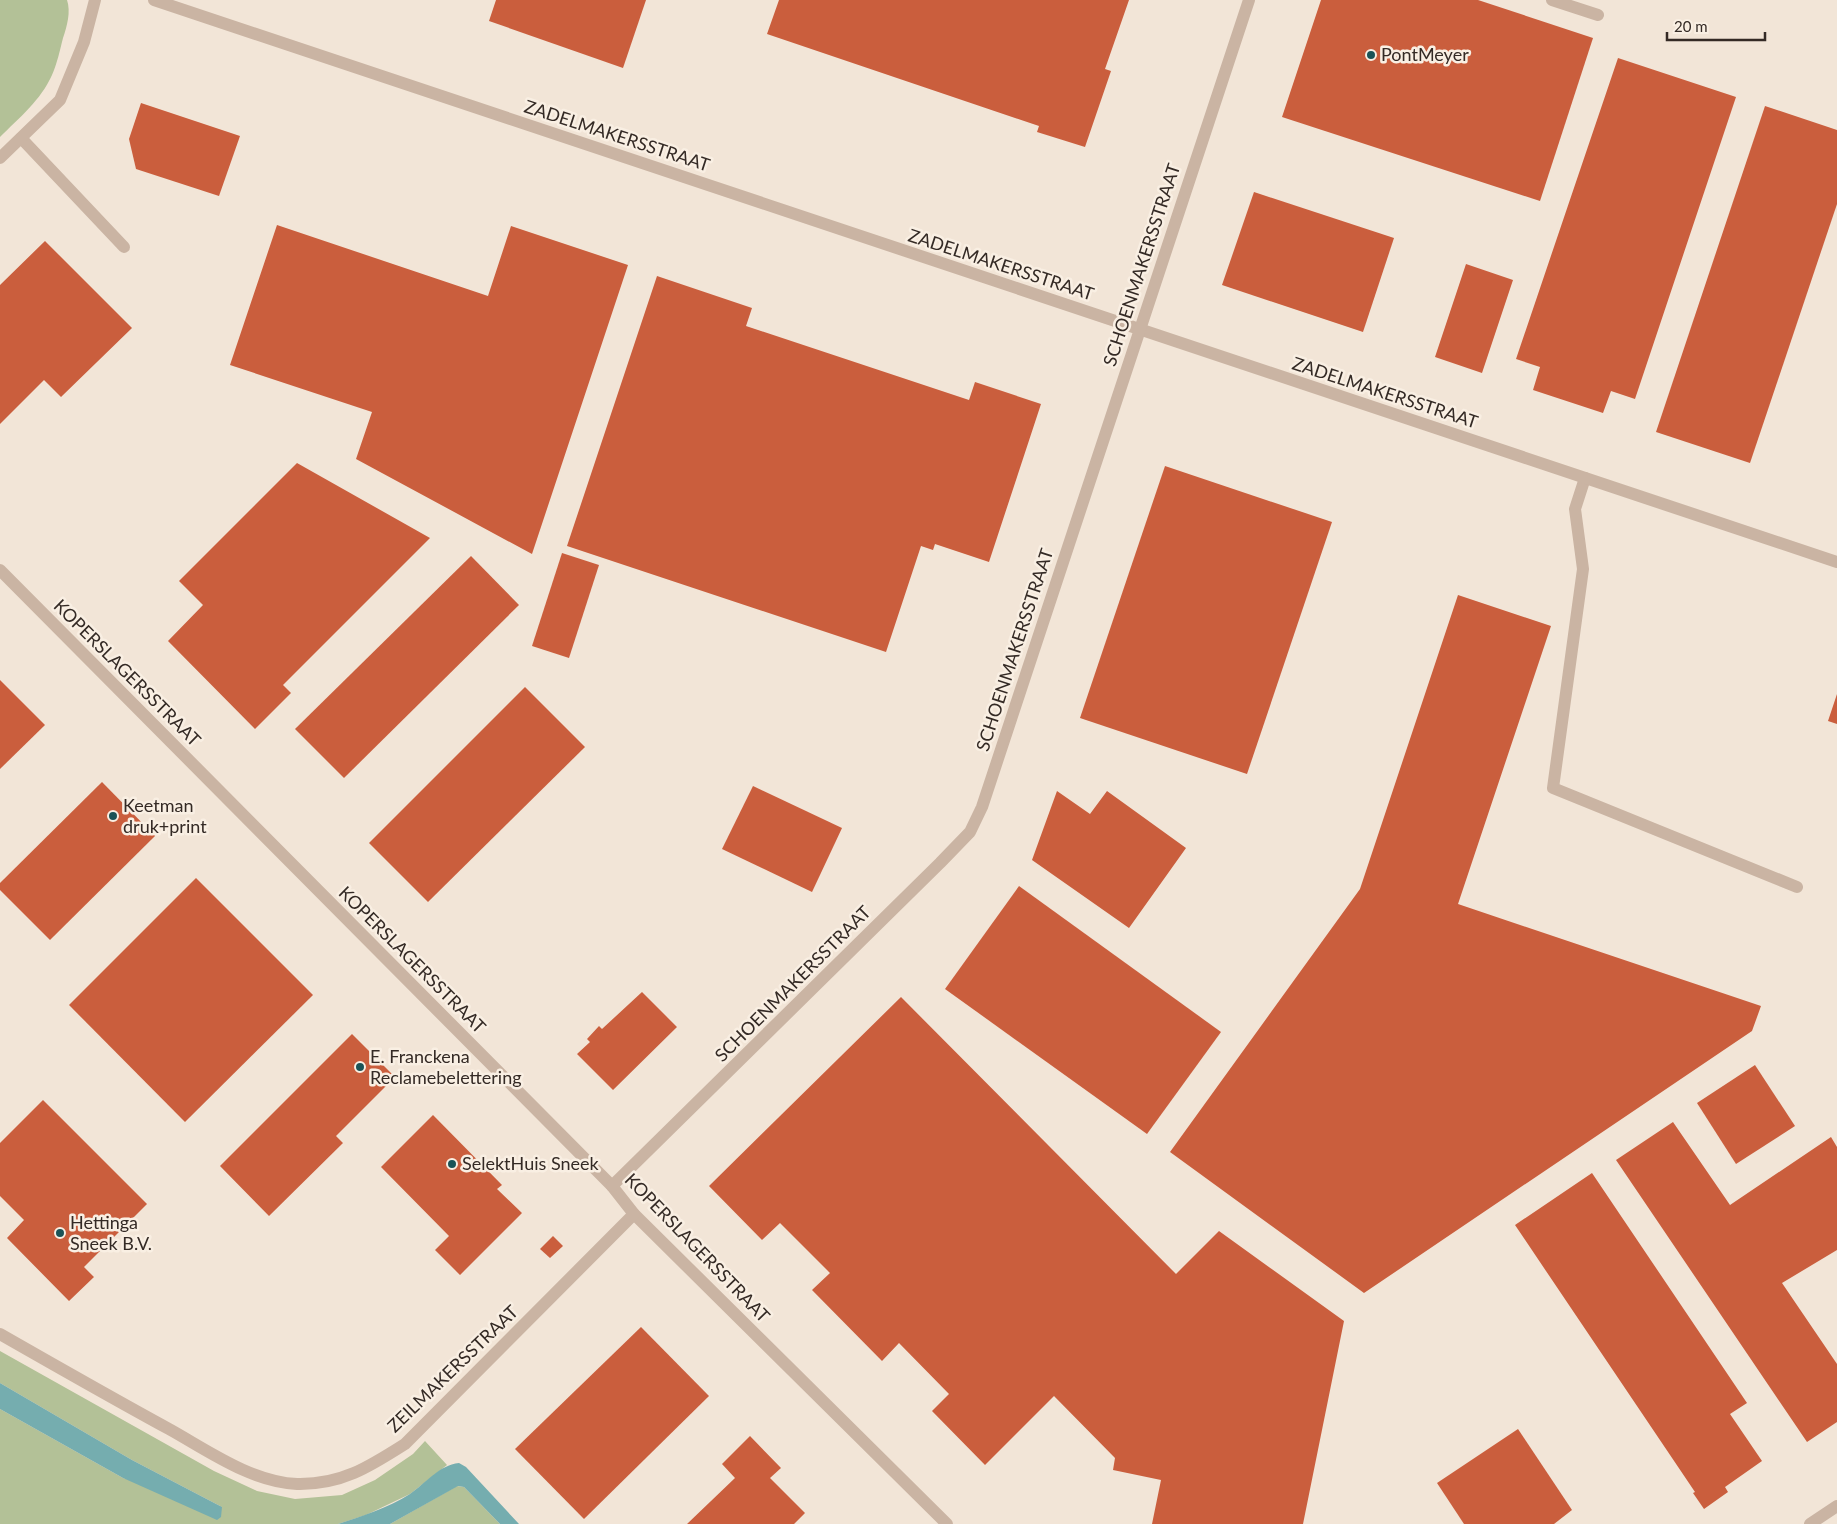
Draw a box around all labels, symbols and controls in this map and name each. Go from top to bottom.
scale bar [1667,10,1764,42]
text: 20 m [1674,17,1708,35]
place label: PontMeyer [1381,43,1469,65]
marker: PontMeyer [1365,49,1377,61]
street label: ZADELMAKERSSTRAAT [522,95,713,176]
street label: SCHOENMAKERSSTRAAT [1098,160,1184,369]
street label: ZADELMAKERSSTRAAT [906,224,1097,305]
street label: ZADELMAKERSSTRAAT [1290,352,1481,433]
street label: SCHOENMAKERSSTRAAT [971,545,1057,754]
street label: KOPERSLAGERSSTRAAT [50,594,206,751]
place label: Keetman druk+print [123,794,207,837]
marker: Keetman druk+print [107,810,119,822]
street label: KOPERSLAGERSSTRAAT [335,881,491,1038]
street label: SCHOENMAKERSSTRAAT [710,900,875,1066]
place label: E. Franckena Reclamebelettering [370,1045,522,1088]
marker: E. Franckena Reclamebelettering [354,1061,366,1073]
place label: SelektHuis Sneek [462,1152,600,1174]
marker: SelektHuis Sneek [446,1158,458,1170]
street label: KOPERSLAGERSSTRAAT [621,1168,775,1327]
place label: Hettinga Sneek B.V. [70,1211,152,1254]
marker: Hettinga Sneek B.V. [54,1227,66,1239]
street label: ZEILMAKERSSTRAAT [382,1300,522,1436]

